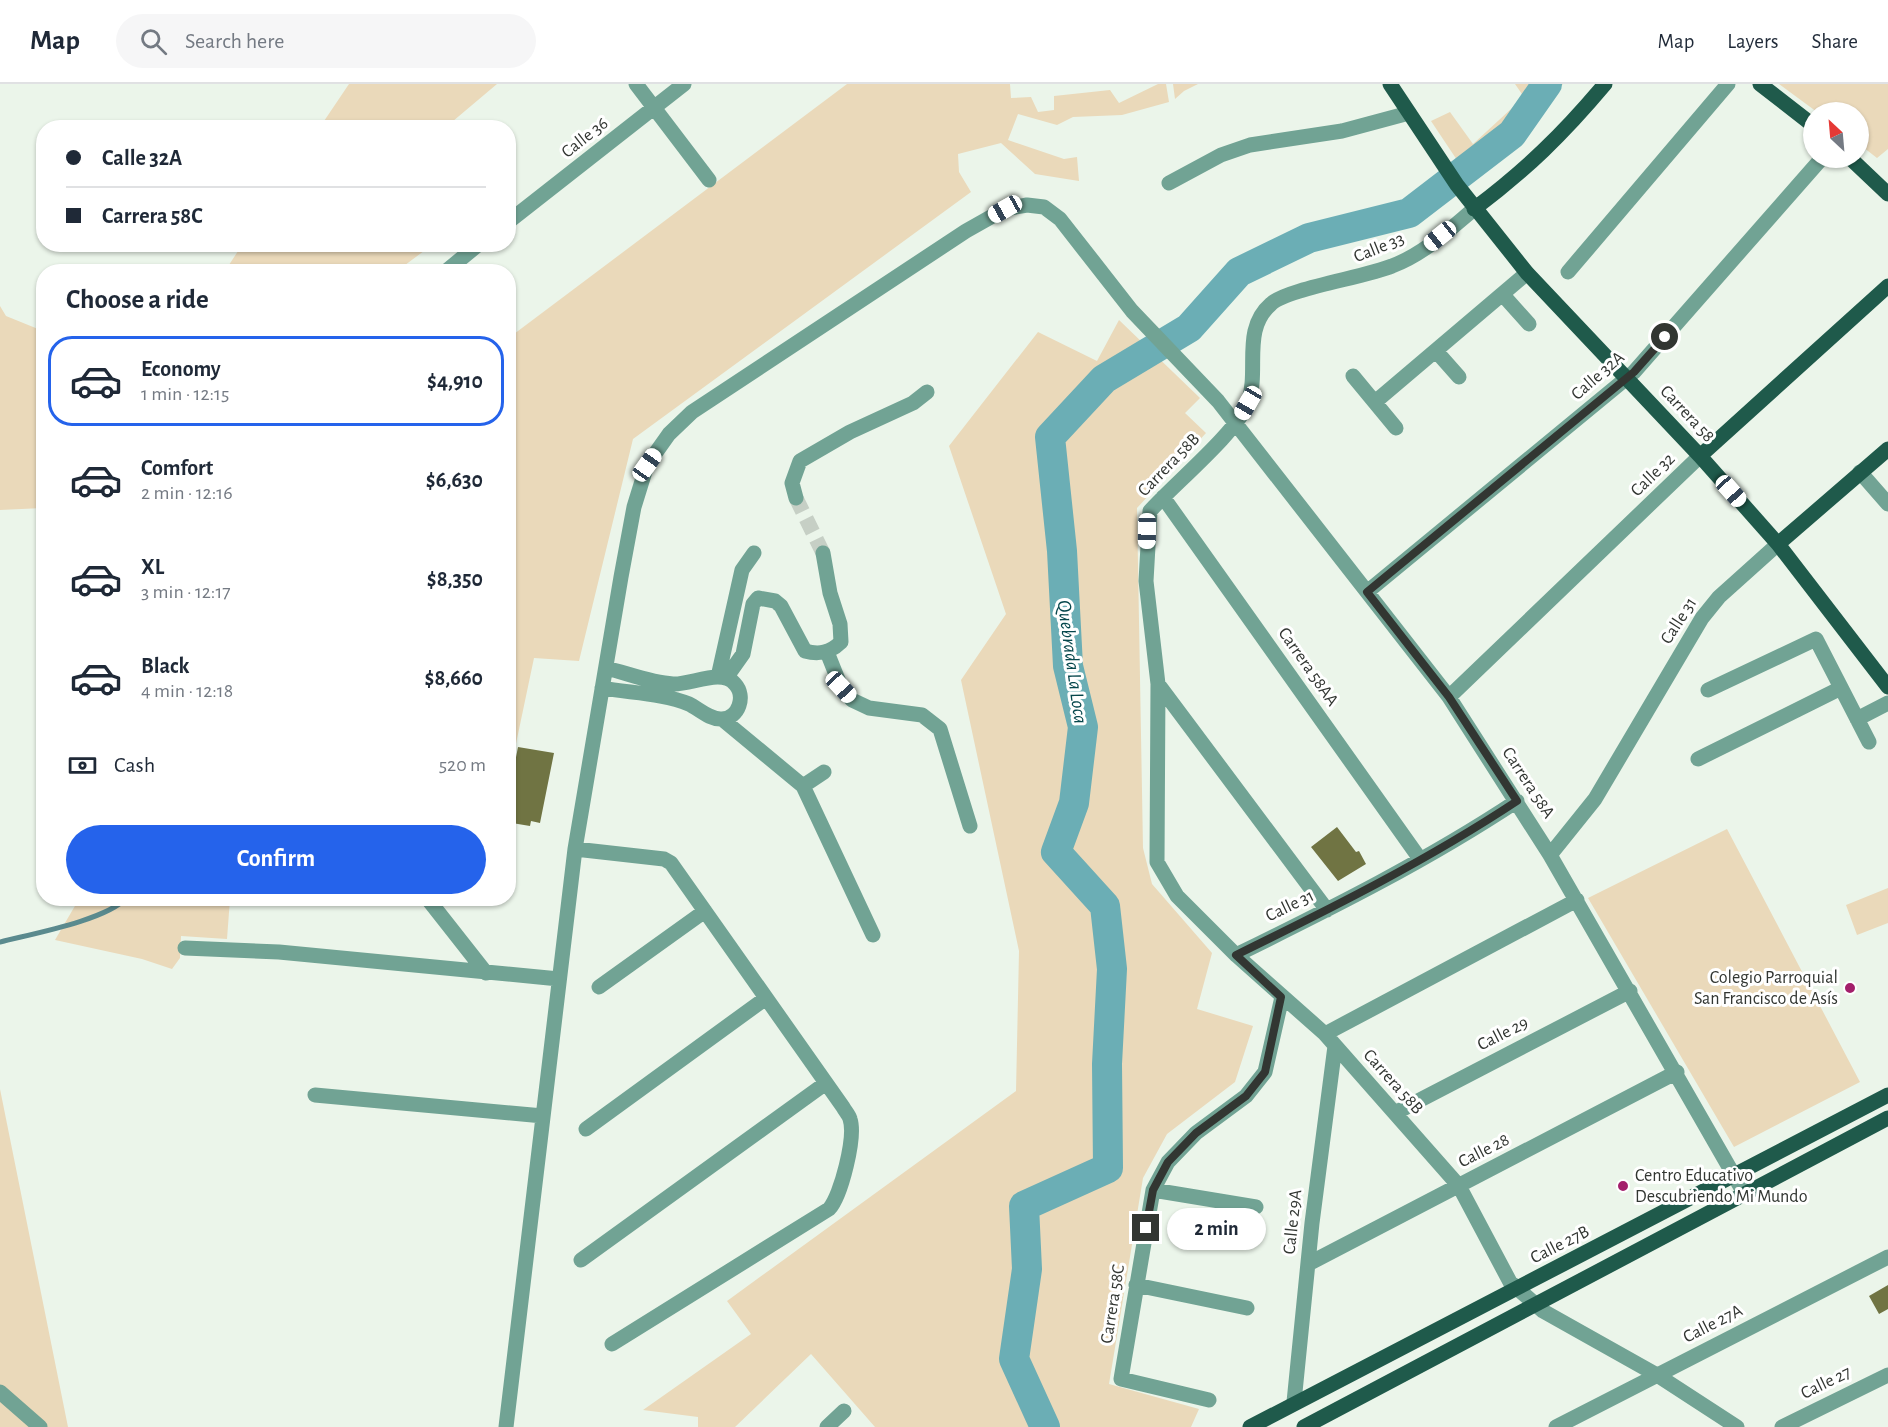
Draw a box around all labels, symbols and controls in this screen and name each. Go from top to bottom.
search box [116,14,536,68]
icon: search [137,25,170,58]
text: Map [30,27,80,55]
text: Search here [185,30,284,52]
text: Map [1658,31,1694,52]
text: Layers [1727,31,1778,52]
text: Share [1811,31,1858,52]
north arrow [1803,102,1869,168]
map controls [1803,102,1869,168]
street label: Calle 36 [558,114,612,162]
text: Calle 32A [102,147,182,169]
car [985,192,1025,226]
text: Carrera 58C [102,205,203,227]
car [1420,218,1460,254]
street label: Calle 33 [1351,230,1407,266]
text: Choose a ride [66,286,209,313]
route start [1651,323,1678,350]
street label: Calle 32A [1568,348,1628,404]
icon: car [69,354,123,408]
text: Economy [141,358,221,380]
text: $4,910 [427,370,483,392]
street label: Carrera 58 [1656,382,1718,446]
car [1231,383,1265,423]
text: 1 min · 12:15 [141,384,229,404]
street label: Carrera 58B [1135,430,1203,500]
car [629,445,665,485]
street label: Calle 32 [1628,450,1678,500]
icon: car [69,453,123,507]
text: Comfort [141,457,213,479]
text: $6,630 [426,469,483,491]
car [1712,472,1750,510]
text: 2 min · 12:16 [141,483,233,503]
car [1138,513,1156,549]
icon: car [69,552,123,606]
text: XL [141,556,164,578]
text: $8,350 [427,568,483,590]
text: 3 min · 12:17 [141,582,231,602]
street label: Calle 31 [1657,595,1701,647]
water label: Quebrada La Loca [1053,599,1091,725]
street label: Carrera 58AA [1274,624,1342,710]
icon: car [69,651,123,705]
text: Black [141,655,189,677]
text: $8,660 [425,667,483,689]
car [822,668,860,706]
text: 4 min · 12:18 [141,681,233,701]
street label: Carrera 58A [1498,744,1558,822]
icon: cash [66,749,99,782]
text: Cash [114,754,155,776]
text: 520 m [439,755,486,775]
button: Confirm [66,825,486,894]
street label: Calle 31 [1263,887,1317,925]
place label: Colegio Parroquial San Francisco de Asís [1694,969,1838,1008]
marker: Colegio Parroquial San Francisco de Asís [1843,981,1857,995]
street label: Calle 29 [1475,1014,1531,1054]
street label: Carrera 58B [1360,1046,1426,1118]
street label: Calle 28 [1456,1131,1512,1171]
place label: Centro Educativo Descubriendo Mi Mundo [1635,1167,1808,1206]
marker: Centro Educativo Descubriendo Mi Mundo [1616,1179,1630,1193]
street label: Calle 29A [1281,1188,1305,1255]
callout: 2 min [1167,1207,1266,1249]
route end [1132,1214,1159,1241]
text: 2 min [1194,1219,1239,1239]
street label: Calle 27B [1528,1223,1592,1267]
street label: Carrera 58C [1098,1263,1128,1345]
street label: Calle 27A [1680,1301,1746,1347]
street label: Calle 27 [1798,1363,1854,1403]

